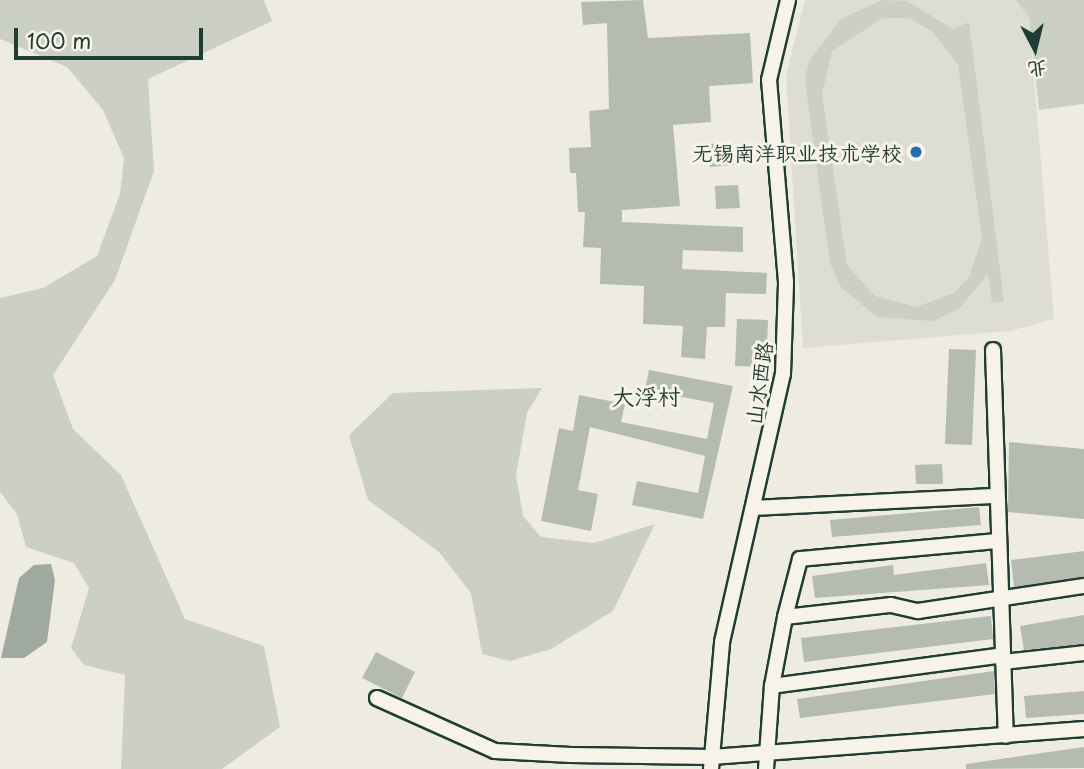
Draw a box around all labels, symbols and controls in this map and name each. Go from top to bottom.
scale bar [18,14,206,58]
north arrow [1000,14,1070,84]
text: 100 m [27,24,91,56]
text: 北 [1026,55,1049,85]
place label: 无锡南洋职业技术学校 [692,139,902,165]
marker: 无锡南洋职业技术学校 [908,144,924,160]
street label: 山水西路 [740,340,776,426]
district label: 大浮村 [612,382,680,410]

